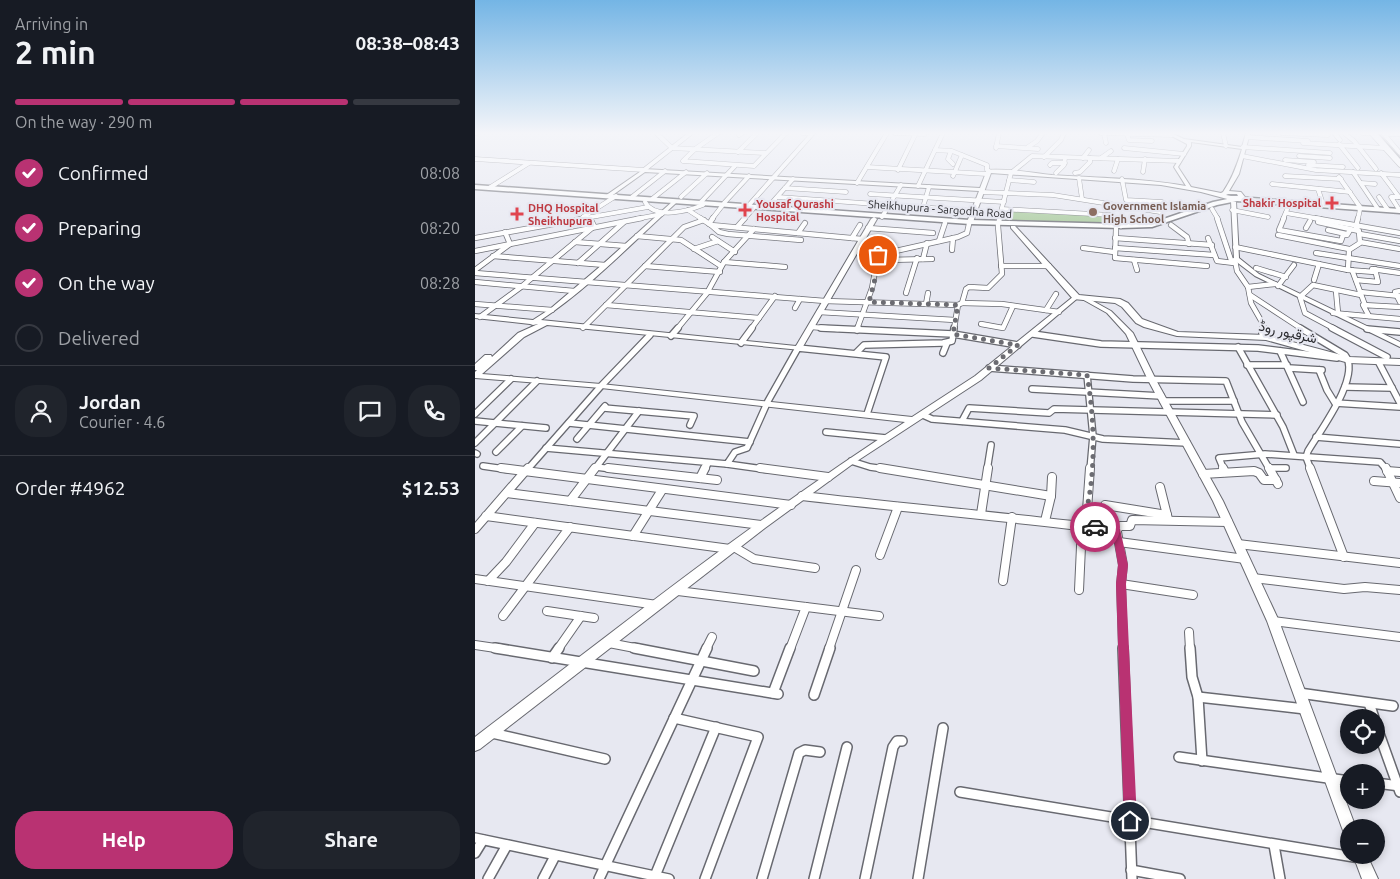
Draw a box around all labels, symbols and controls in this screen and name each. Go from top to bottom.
text: Arriving in [15,15,88,33]
text: 08:38–08:43 [355,32,460,54]
text: 2 min [15,34,96,70]
text: On the way · 290 m [15,113,152,131]
icon: check [15,159,43,187]
text: Confirmed [58,162,149,184]
text: 08:08 [420,164,460,182]
marker: Shakir Hospital [1325,196,1339,210]
place label: Shakir Hospital [1243,197,1322,209]
place label: Yousaf Qurashi Hospital [756,198,834,223]
street label: Sheikhupura - Sargodha Road [868,198,1012,220]
place label: Government Islamia High School [1103,200,1206,225]
place label: DHQ Hospital Sheikhupura [528,202,599,227]
marker: Yousaf Qurashi Hospital [738,203,752,217]
marker: Government Islamia High School [1087,206,1099,218]
marker: DHQ Hospital Sheikhupura [510,207,524,221]
icon: check [15,214,43,242]
text: Preparing [58,217,142,239]
text: 08:20 [420,219,460,237]
pin [857,234,899,276]
icon: bag [864,241,892,269]
icon: check [15,269,43,297]
text: On the way [58,272,155,294]
text: 08:28 [420,274,460,292]
street label: شرقپور روڈ [1257,318,1319,348]
text: Delivered [58,327,140,349]
button: person [15,385,67,437]
button: chat [344,385,396,437]
button: phone [408,385,460,437]
text: Jordan [79,391,141,413]
text: Courier · 4.6 [79,413,165,431]
text: Order #4962 [15,477,125,499]
text: $12.53 [402,477,460,499]
courier [1070,502,1120,552]
icon: car [1081,513,1109,541]
map controls [1340,709,1385,864]
button: locate [1340,709,1385,754]
button: + [1340,764,1385,809]
pin [1109,800,1151,842]
icon: home [1116,807,1144,835]
button: Help [15,811,233,869]
button: Share [243,811,460,869]
button: − [1340,819,1385,864]

